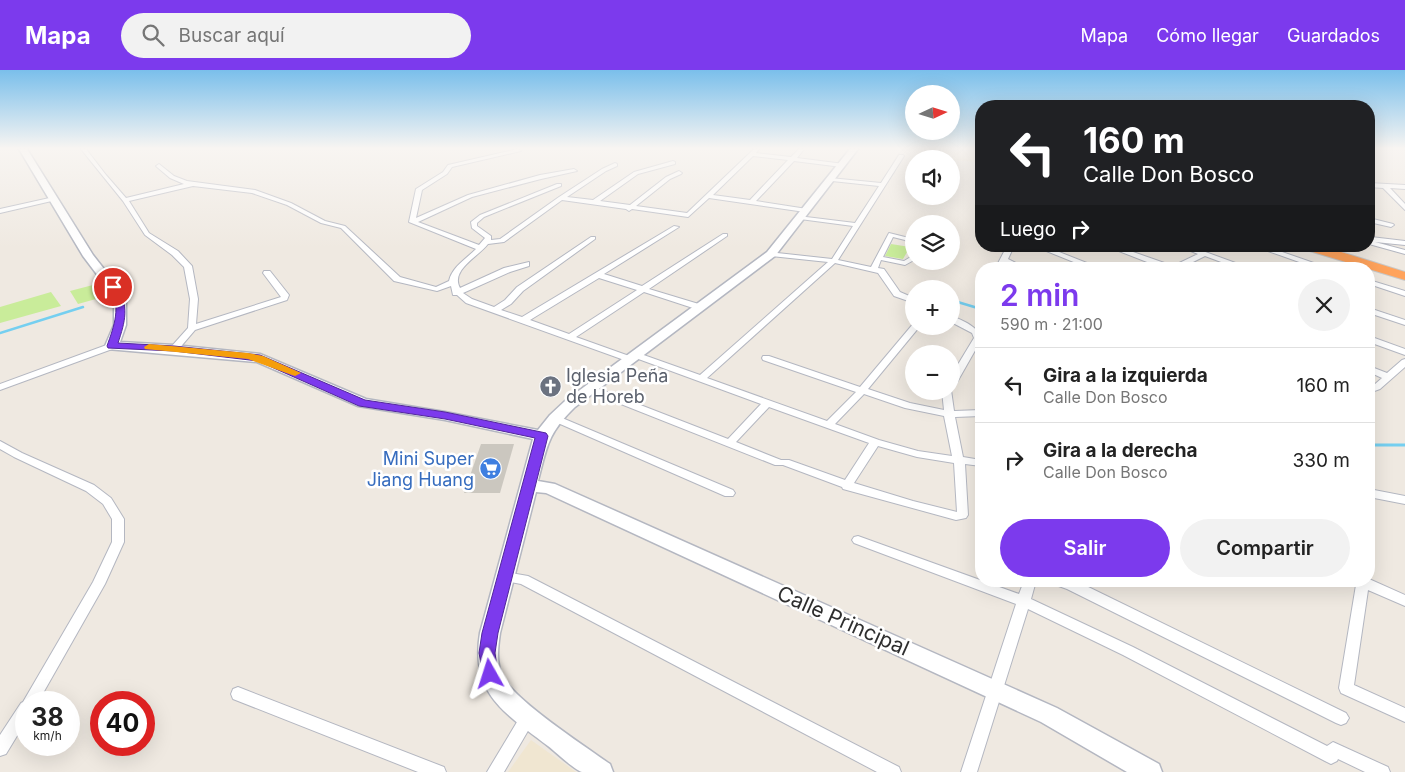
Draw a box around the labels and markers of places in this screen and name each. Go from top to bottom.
pin [92,266,134,308]
place label: Iglesia Peña de Horeb [566,365,668,407]
church icon: Iglesia Peña de Horeb [538,374,562,398]
place label: Mini Super Jiang Huang [367,448,474,490]
supermarket icon: Mini Super Jiang Huang [478,457,502,481]

